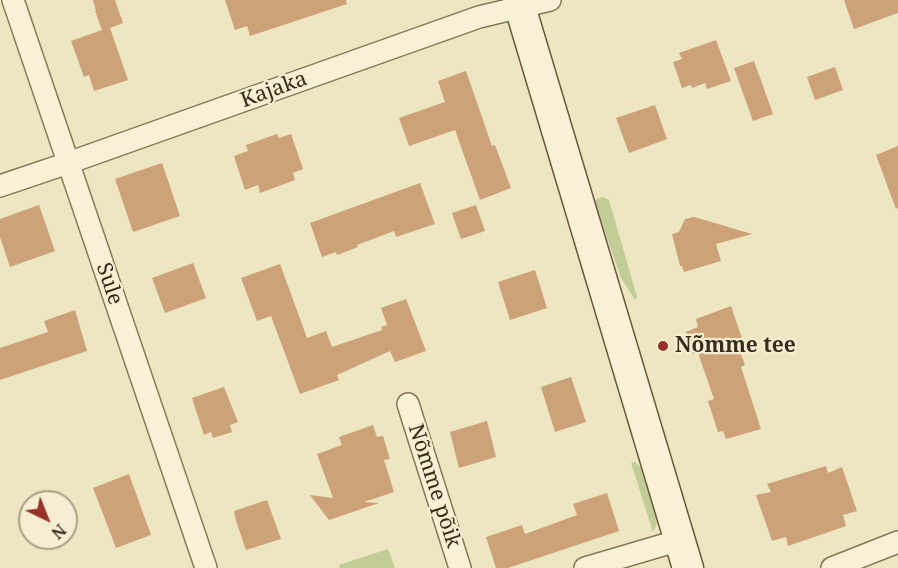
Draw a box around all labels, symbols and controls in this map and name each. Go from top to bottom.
street label: Kajaka [237,66,311,114]
street label: Sule [90,260,128,308]
place label: Nõmme tee [675,333,796,359]
marker: Nõmme tee [656,339,670,353]
street label: Nõmme põik [402,421,466,551]
north arrow [18,490,78,550]
text: N [47,519,71,544]

